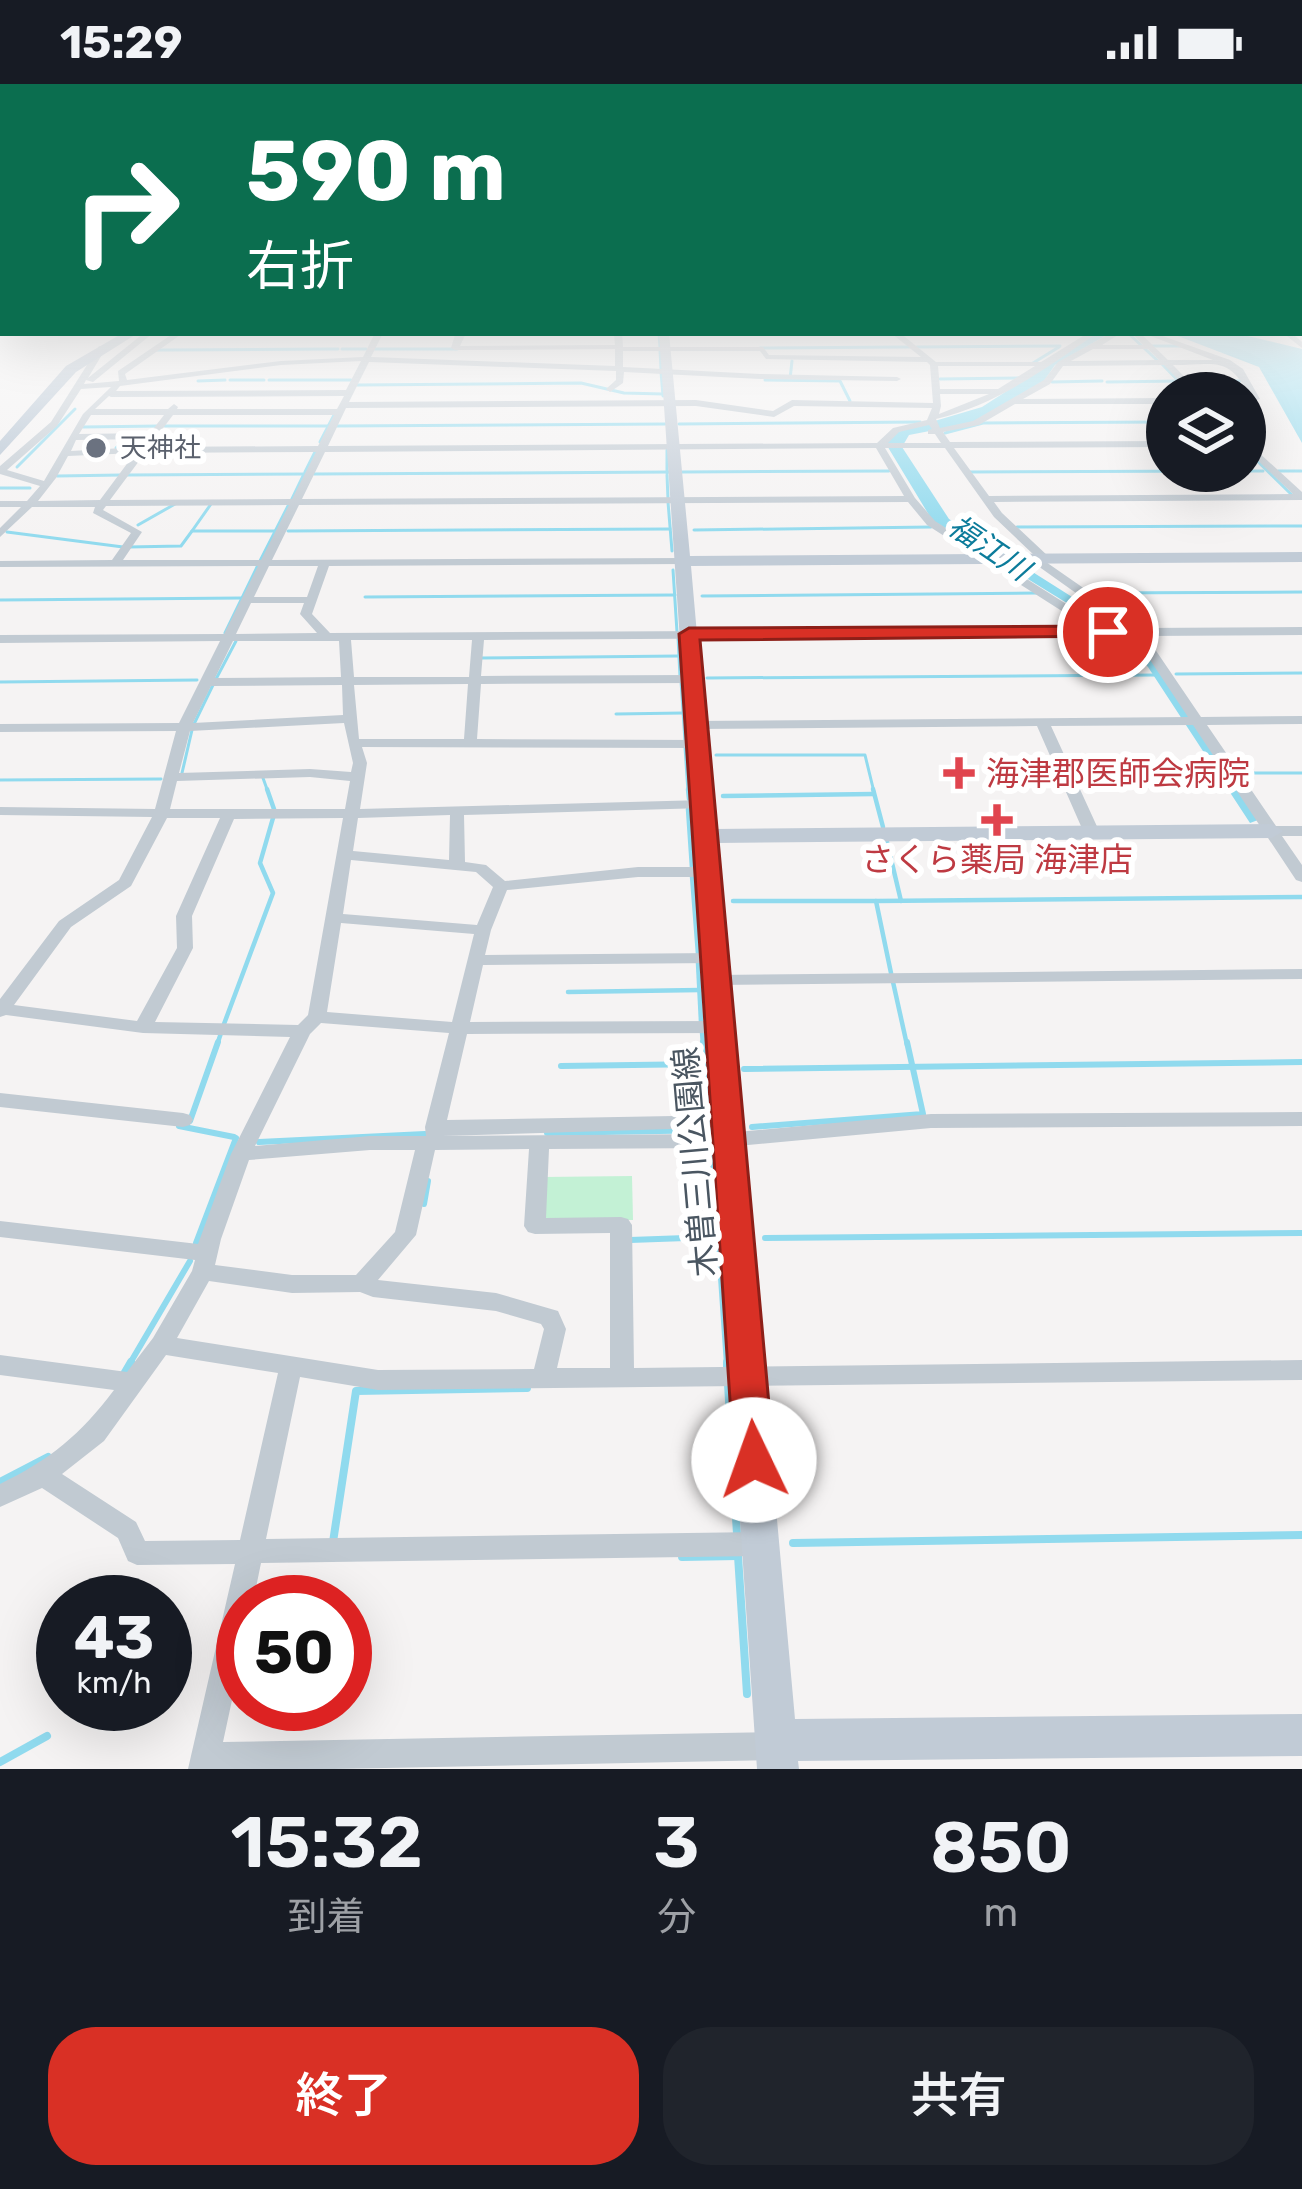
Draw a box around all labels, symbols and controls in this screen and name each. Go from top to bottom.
text: 15:29 [60,16,183,69]
text: 590 m [246,121,506,221]
icon: right [48,132,204,288]
text: 右折 [246,235,354,299]
map controls [1146,372,1266,492]
button: layers [1146,372,1266,492]
place label: 天神社 [120,432,201,464]
marker: 天神社 [83,435,109,461]
water label: 福江川 [942,508,1039,590]
pin [1057,581,1159,683]
icon: arrive [1075,599,1141,665]
place label: 海津郡医師会病院 [986,754,1250,793]
marker: 海津郡医師会病院 [943,757,975,789]
marker: さくら薬局 海津店 [984,807,1010,833]
place label: さくら薬局 海津店 [861,840,1133,879]
street label: 木曽三川公園線 [666,1045,724,1279]
position arrow [691,1397,817,1523]
speed limit sign: 50 [216,1575,372,1731]
text: 43 [74,1602,154,1673]
text: km/h [77,1665,151,1701]
text: 15:32 [230,1800,423,1885]
text: 3 [653,1800,700,1885]
text: 850 [930,1805,1072,1890]
text: m [983,1890,1018,1936]
text: 到着 [288,1894,366,1940]
text: 分 [657,1894,696,1940]
button: 終了 [48,2027,639,2165]
button: 共有 [663,2027,1254,2165]

